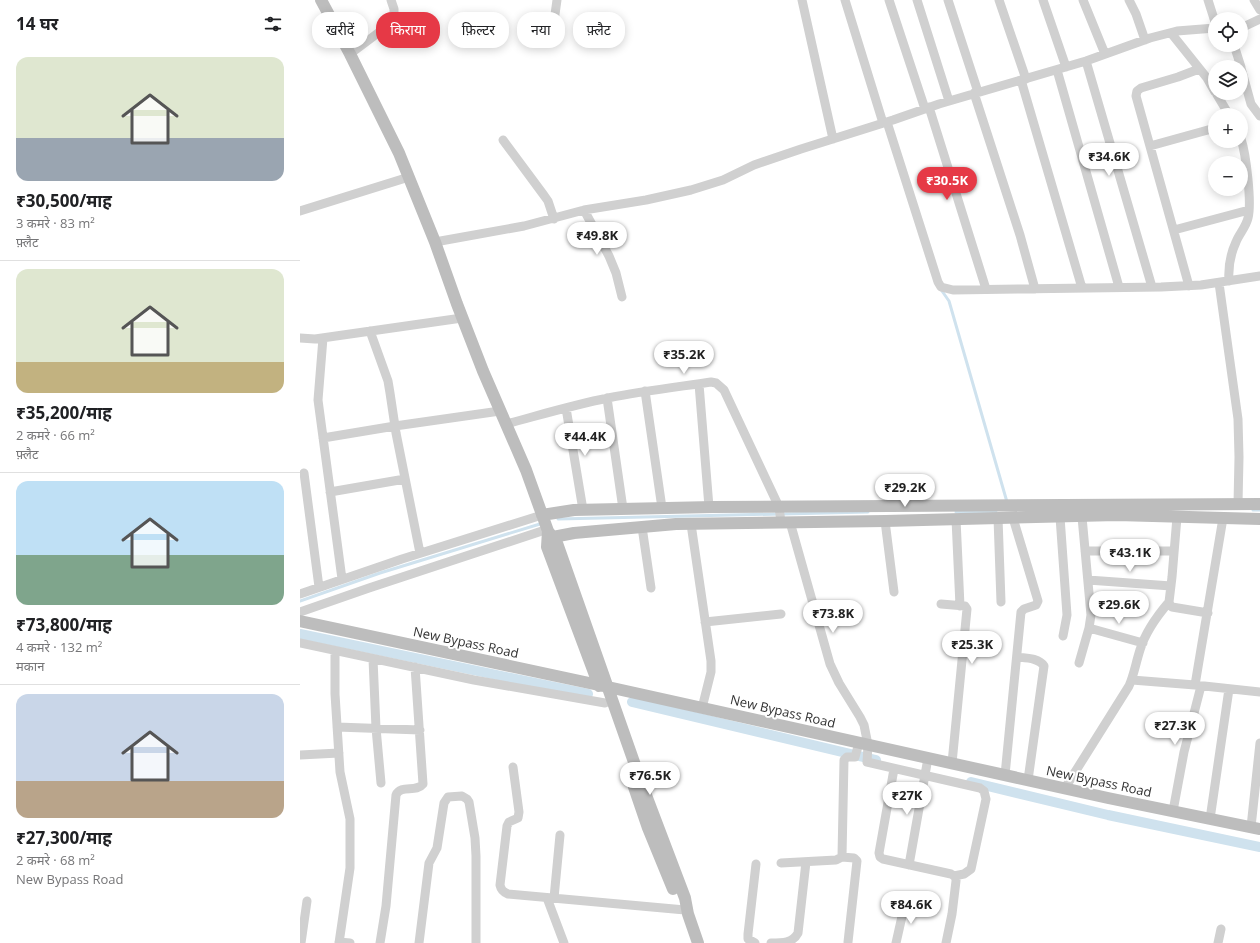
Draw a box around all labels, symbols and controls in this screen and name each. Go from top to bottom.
text: 14 घर [16,12,58,35]
chip: खरीदें [312,12,368,48]
chip: किराया [376,12,440,48]
chip: फ़िल्टर [448,12,509,48]
chip: नया [517,12,565,48]
chip: फ़्लैट [573,12,625,48]
map controls [1208,12,1248,196]
button: locate [1208,12,1248,52]
icon: filters [262,13,284,35]
button: layers [1208,60,1248,100]
icon: home [114,83,186,155]
button: + [1208,108,1248,148]
pin: ₹34.6K [1076,143,1142,177]
text: ₹34.6K [1088,147,1130,165]
button: − [1208,156,1248,196]
pin: ₹30.5K [914,167,980,201]
text: ₹30.5K [926,171,968,189]
text: ₹30,500/माह [16,189,112,212]
text: 3 कमरे · 83 m² [16,214,95,232]
pin: ₹49.8K [564,222,630,256]
text: ₹49.8K [576,226,618,244]
text: फ़्लैट [16,233,39,251]
icon: home [114,295,186,367]
pin: ₹35.2K [651,341,717,375]
text: ₹35.2K [663,345,705,363]
text: ₹35,200/माह [16,401,112,424]
pin: ₹44.4K [552,423,618,457]
text: 2 कमरे · 66 m² [16,426,95,444]
text: ₹44.4K [564,427,606,445]
text: फ़्लैट [16,445,39,463]
pin: ₹29.2K [872,474,938,508]
text: ₹29.2K [884,478,926,496]
icon: home [114,507,186,579]
pin: ₹43.1K [1097,539,1163,573]
text: ₹43.1K [1109,543,1151,561]
pin: ₹29.6K [1086,591,1152,625]
text: ₹29.6K [1098,595,1140,613]
pin: ₹73.8K [800,600,866,634]
text: ₹73.8K [812,604,854,622]
text: ₹73,800/माह [16,613,112,636]
street label: New Bypass Road [412,622,520,662]
pin: ₹25.3K [939,631,1005,665]
text: ₹25.3K [951,635,993,653]
text: 4 कमरे · 132 m² [16,638,102,656]
text: मकान [16,657,44,675]
street label: New Bypass Road [729,690,837,732]
pin: ₹27.3K [1142,712,1208,746]
text: ₹27.3K [1154,716,1196,734]
icon: home [114,720,186,792]
street label: New Bypass Road [1045,761,1153,801]
pin: ₹76.5K [617,762,683,796]
text: ₹76.5K [629,766,671,784]
pin: ₹27K [883,782,931,816]
text: ₹27K [892,786,922,804]
text: ₹27,300/माह [16,826,112,849]
text: 2 कमरे · 68 m² [16,851,95,869]
text: New Bypass Road [16,870,123,888]
pin: ₹84.6K [878,891,944,925]
text: ₹84.6K [890,895,932,913]

